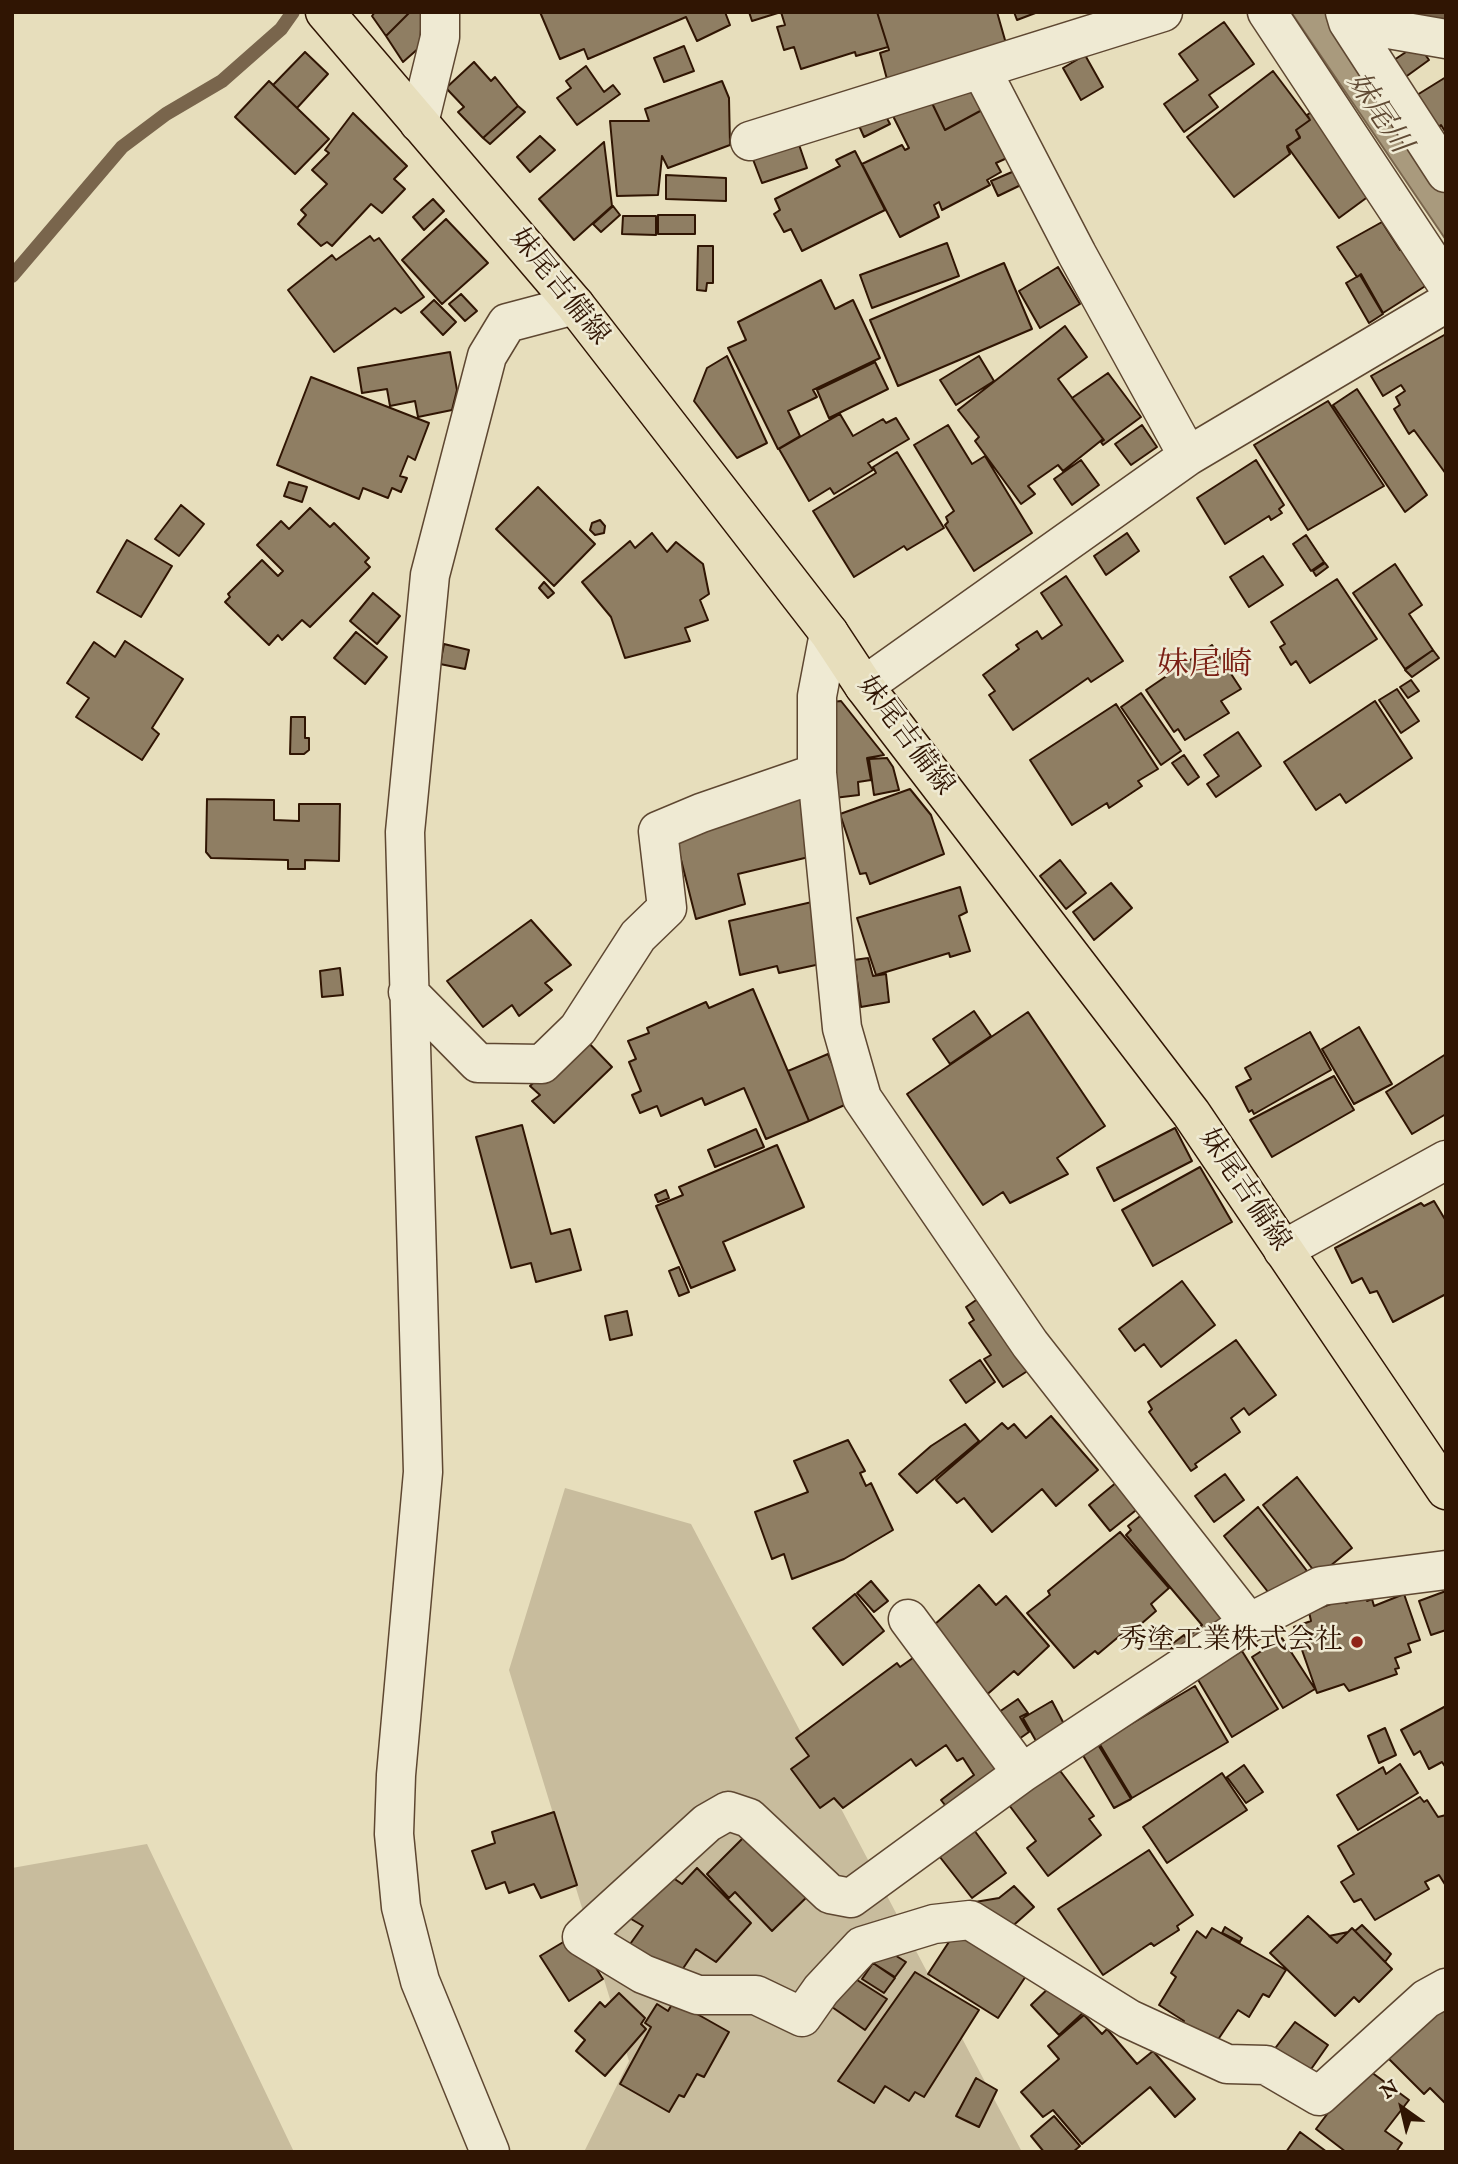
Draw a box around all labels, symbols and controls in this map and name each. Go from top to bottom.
water label: 妹尾川 [1337,67,1417,161]
street label: 妹尾吉備線 [501,223,615,353]
district label: 妹尾崎 [1157,648,1253,686]
street label: 妹尾吉備線 [848,671,960,803]
street label: 妹尾吉備線 [1190,1124,1296,1258]
place label: 秀塗工業株式会社 [1119,1625,1343,1659]
marker: 秀塗工業株式会社 [1349,1634,1365,1650]
north arrow [1367,2073,1437,2143]
text: N [1377,2076,1404,2105]

